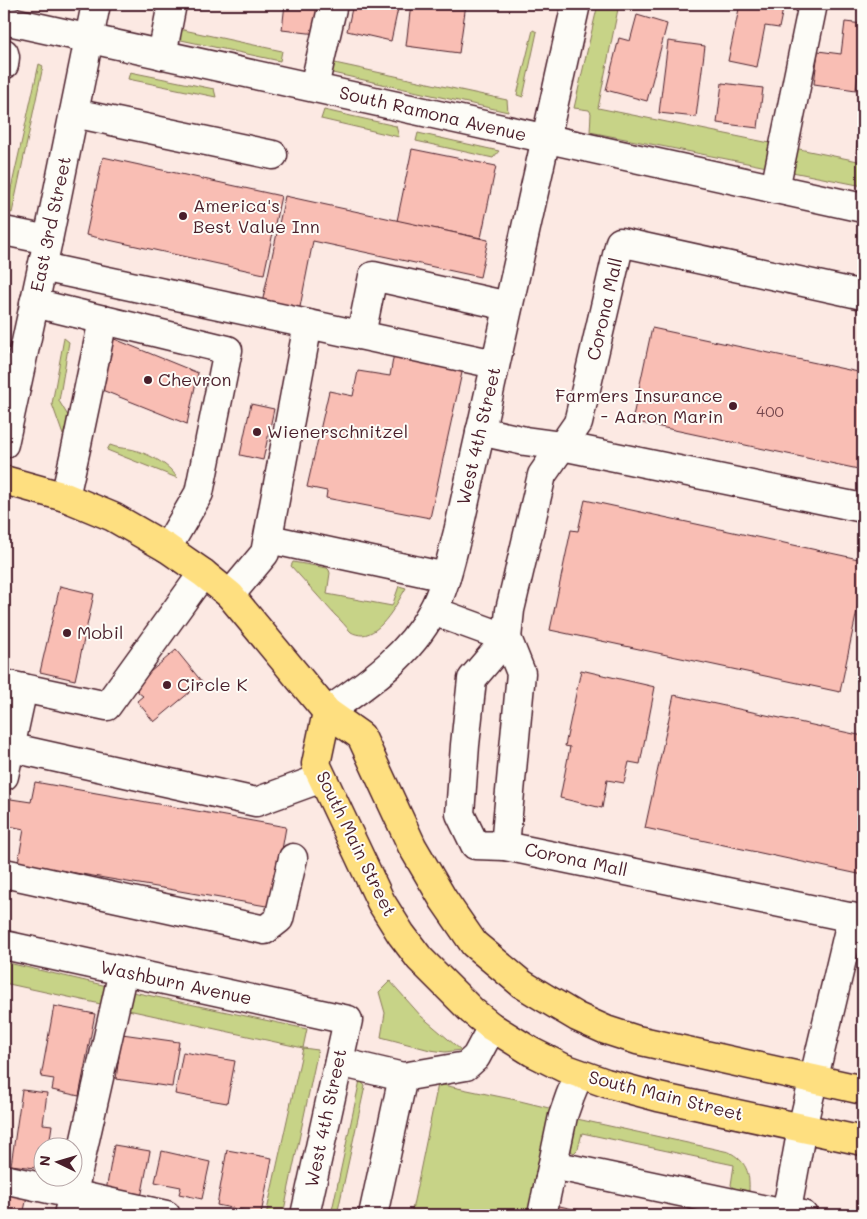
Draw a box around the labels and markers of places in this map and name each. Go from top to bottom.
place label: America's Best Value Inn [193,193,320,238]
marker: America's Best Value Inn [177,210,189,222]
place label: Chevron [158,367,231,391]
marker: Chevron [142,374,154,386]
place label: Farmers Insurance - Aaron Marin [555,383,723,428]
marker: Farmers Insurance - Aaron Marin [727,400,739,412]
place label: Wienerschnitzel [267,419,408,443]
marker: Wienerschnitzel [251,426,263,438]
place label: Mobil [77,620,124,644]
marker: Mobil [61,627,73,639]
place label: Circle K [177,672,247,696]
marker: Circle K [161,679,173,691]

